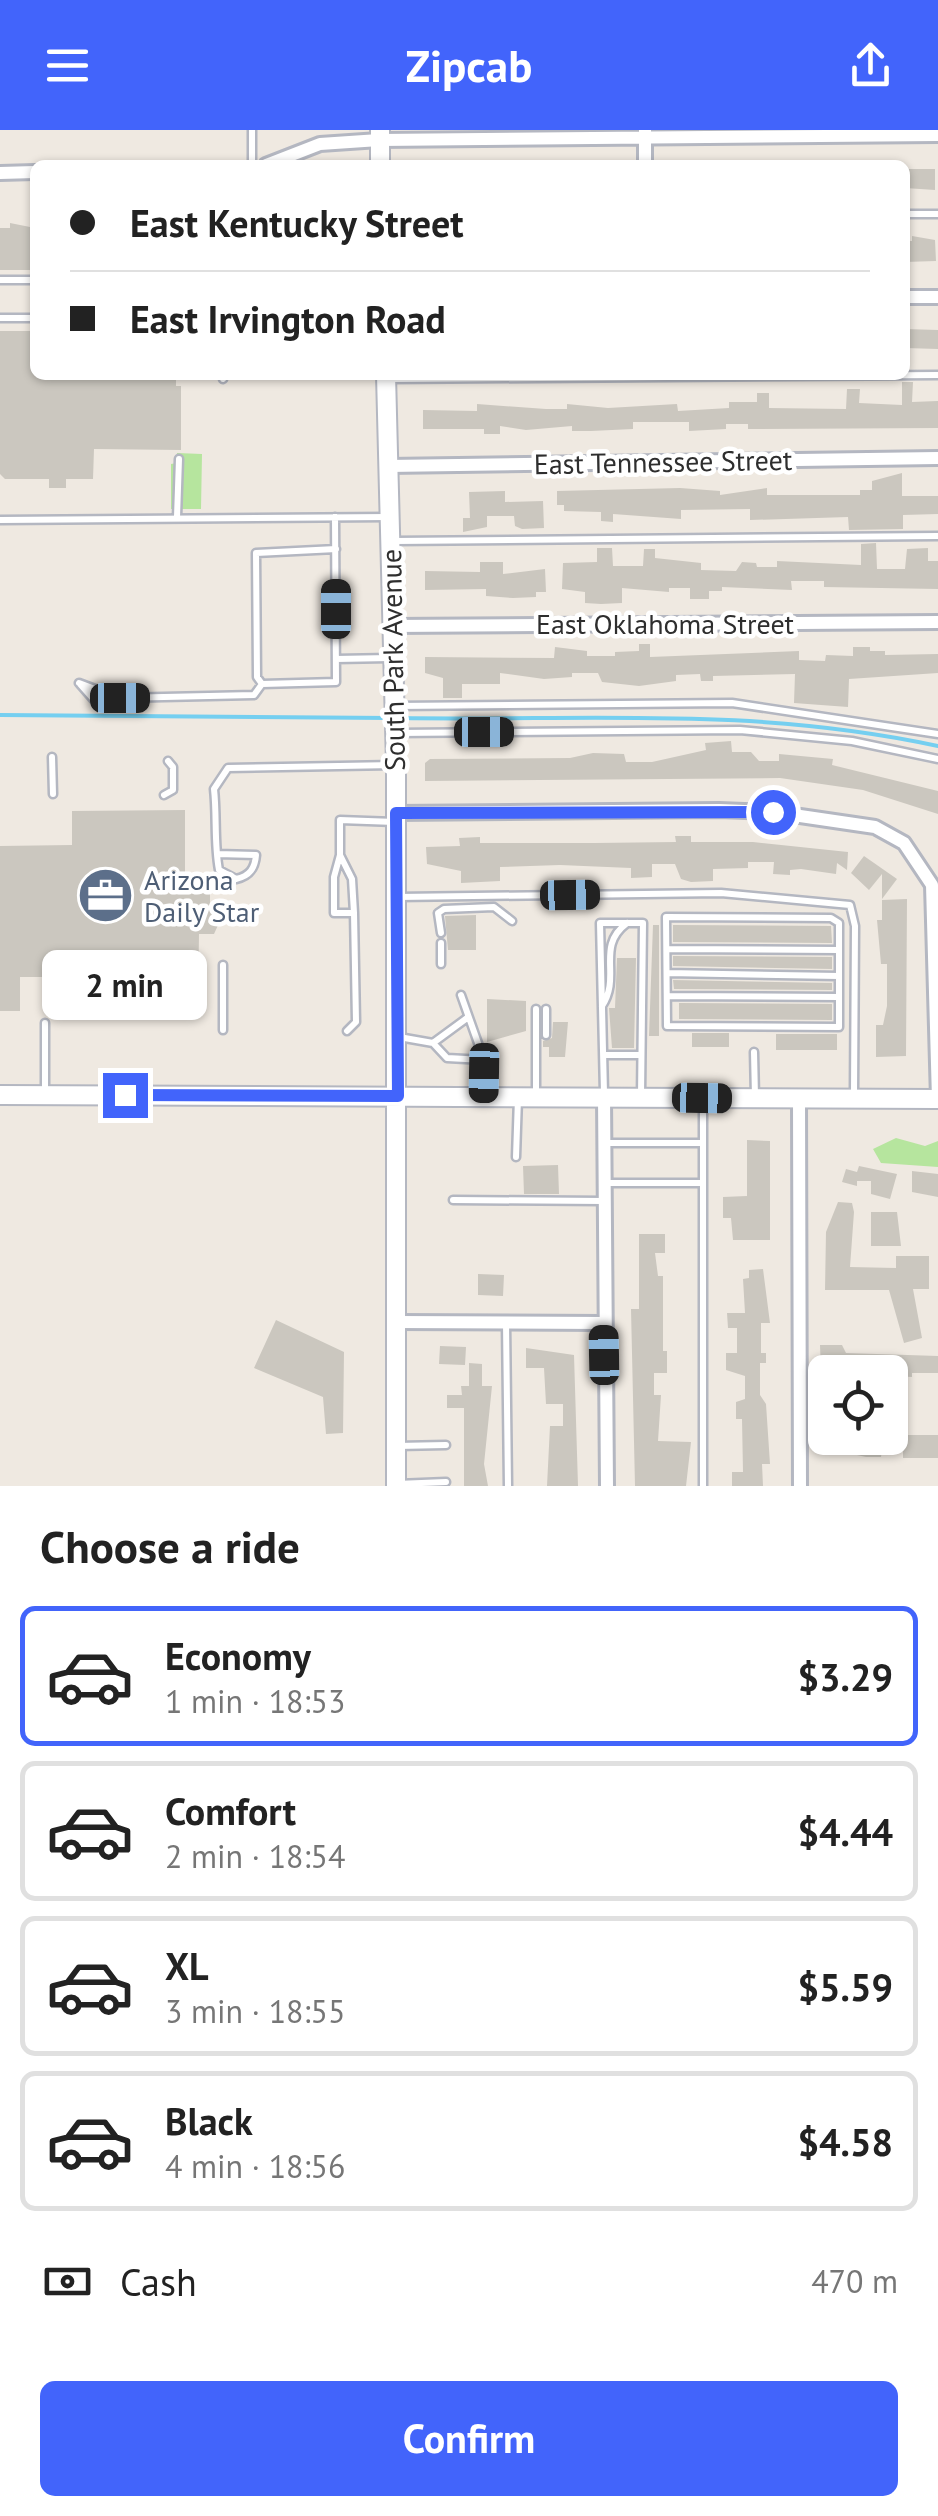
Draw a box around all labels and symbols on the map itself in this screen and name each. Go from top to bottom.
street label: East Tennessee Street [533,441,793,482]
street label: South Park Avenue [372,549,413,771]
car [321,579,351,639]
street label: East Oklahoma Street [536,605,795,642]
car [90,683,150,713]
car [454,717,514,747]
route start [751,790,796,835]
place label: Arizona Daily Star [144,861,260,930]
office icon: Arizona Daily Star [75,866,135,926]
car [540,879,600,911]
callout: 2 min [42,950,208,1020]
car [468,1043,500,1103]
route end [103,1073,148,1118]
car [672,1082,732,1114]
car [588,1325,620,1385]

